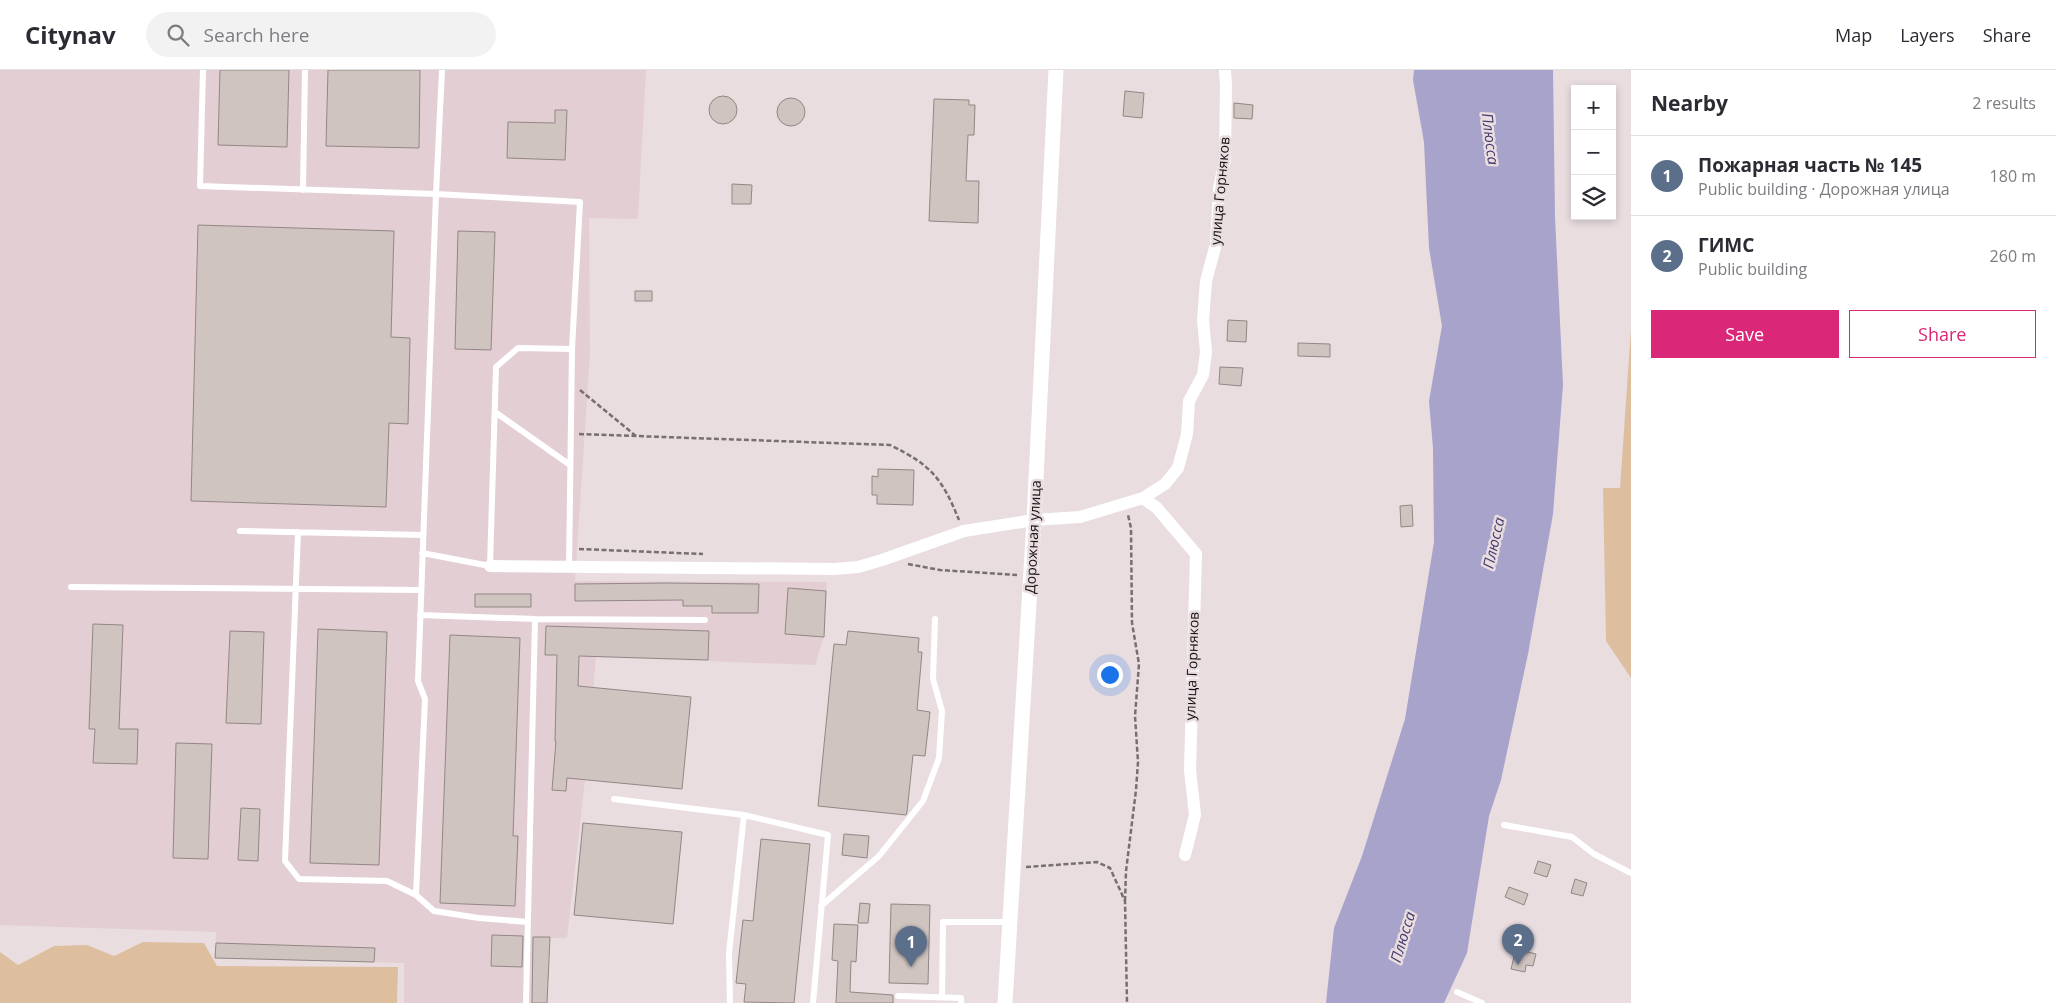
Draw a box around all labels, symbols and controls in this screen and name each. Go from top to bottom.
search box [146,12,496,57]
text: Citynav [25,18,116,51]
icon: search [164,21,192,49]
text: Search here [204,22,309,48]
text: Map [1835,23,1872,47]
text: Layers [1900,23,1955,47]
text: Share [1983,23,2031,47]
map controls [1571,85,1616,220]
button: + [1571,85,1616,130]
text: Nearby [1651,89,1728,117]
text: 2 results [1972,92,2036,114]
water label: Плюсса [1478,112,1504,166]
button: − [1571,130,1616,175]
street label: улица Горняков [1205,136,1234,246]
text: Пожарная часть № 145 [1698,152,1922,178]
text: 1 [1662,165,1672,187]
text: 180 m [1990,165,2036,187]
button: layers [1571,175,1616,220]
text: Public building · Дорожная улица [1698,178,1950,200]
text: ГИМС [1698,232,1754,258]
text: 2 [1662,245,1672,267]
text: 260 m [1990,245,2036,267]
text: Public building [1698,258,1807,280]
button: Save [1651,310,1839,358]
button: Share [1849,310,2036,358]
street label: Дорожная улица [1020,480,1045,594]
water label: Плюсса [1477,515,1509,570]
street label: улица Горняков [1180,611,1203,721]
your location [1097,662,1123,688]
water label: Плюсса [1385,908,1419,965]
pin: 2 [1502,924,1534,965]
pin: 1 [895,926,927,967]

